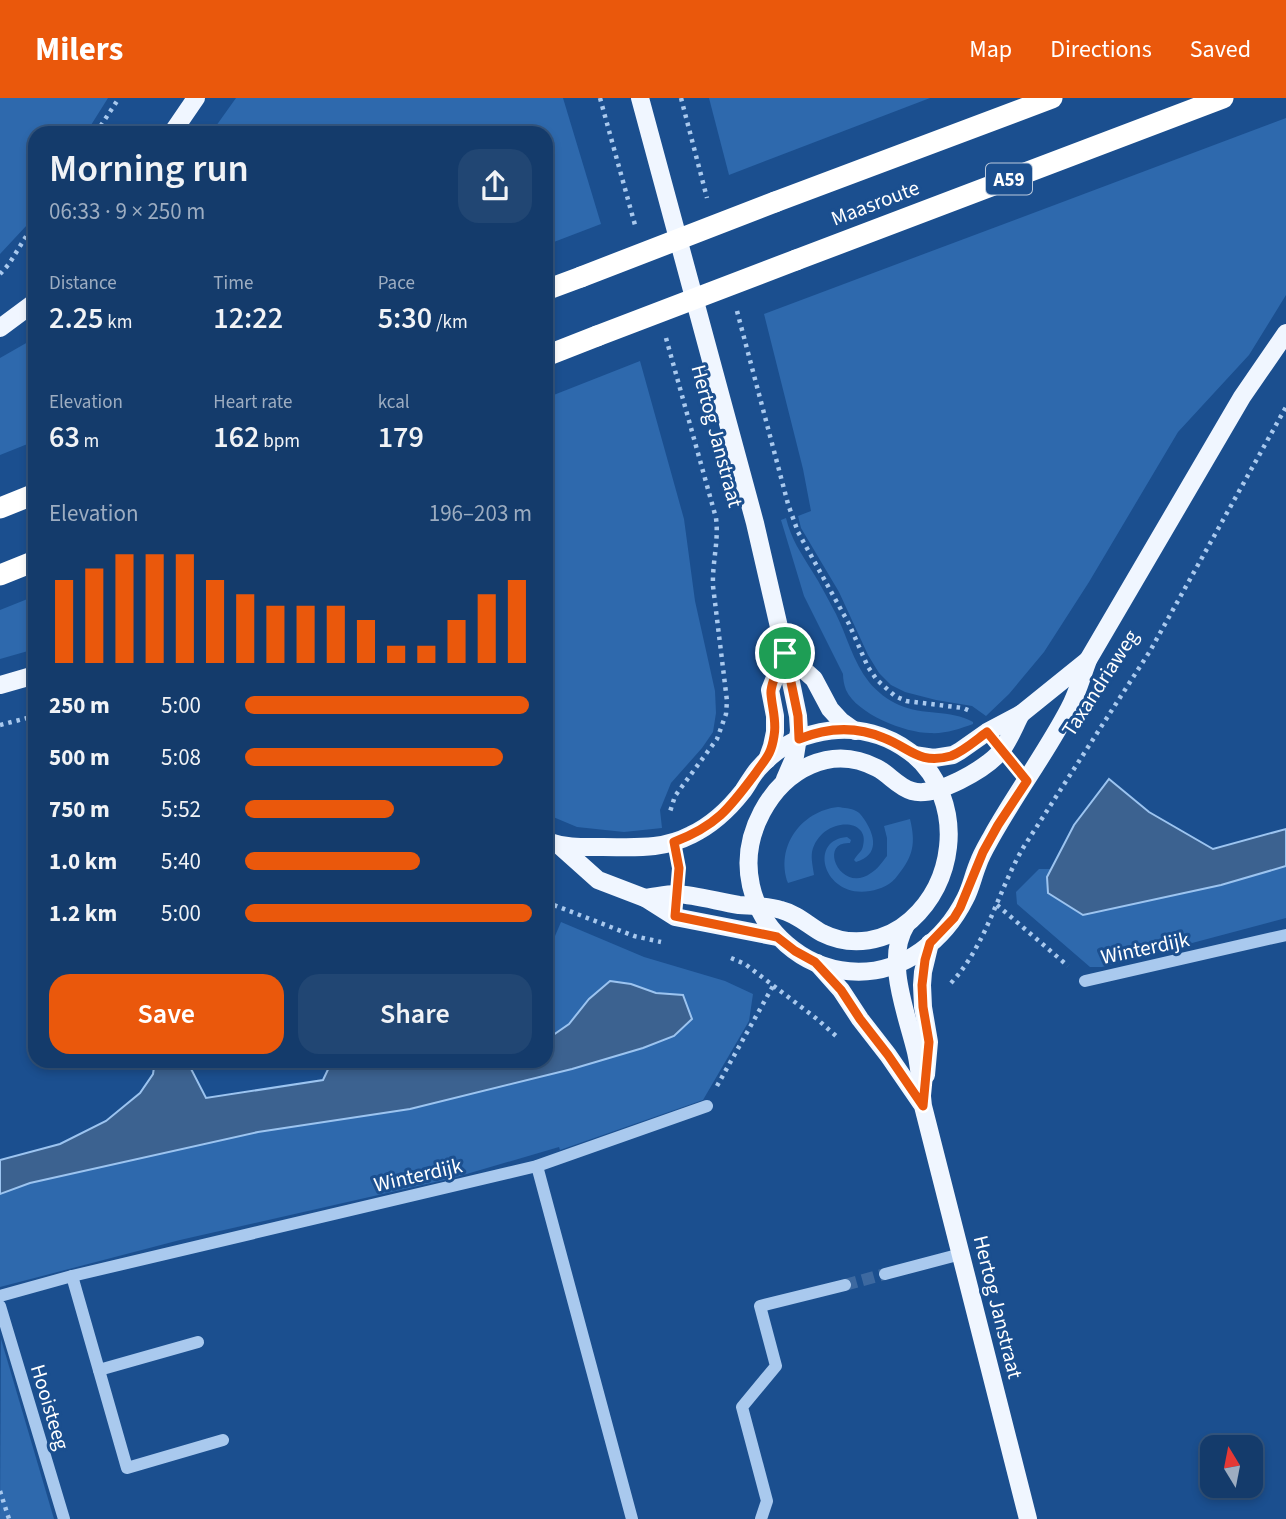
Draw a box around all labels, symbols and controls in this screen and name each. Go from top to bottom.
text: Milers [35,26,123,73]
text: Map [969,32,1012,67]
text: Directions [1050,32,1152,67]
text: Saved [1190,32,1251,67]
text: Morning run [49,142,249,196]
button: share [458,149,532,223]
road number: A59 [986,164,1032,194]
street label: Maasroute [827,172,923,234]
text: 06:33 · 9 × 250 m [49,195,205,228]
text: Distance [49,270,117,297]
text: Time [213,270,253,297]
text: Pace [378,270,415,297]
text: 2.25 [49,297,103,340]
text: 12:22 [213,297,283,340]
text: 5:30 [378,297,432,340]
text: km [103,309,132,336]
text: /km [432,309,468,336]
street label: Hertog Janstraat [684,361,750,511]
text: Elevation [49,389,123,416]
text: Heart rate [213,389,292,416]
text: kcal [378,389,410,416]
text: 63 [49,416,80,459]
text: 162 [213,416,260,459]
text: 179 [378,416,424,459]
text: m [80,428,99,455]
text: bpm [260,428,300,455]
text: Elevation [49,497,139,530]
text: 196–203 m [429,497,532,530]
pin [755,623,815,683]
street label: Taxandriaweg [1054,623,1146,742]
icon: arrive [766,634,804,672]
text: 250 m [49,689,110,722]
text: 5:00 [161,689,201,722]
text: 500 m [49,741,110,774]
text: 5:08 [161,741,201,774]
text: 750 m [49,793,110,826]
text: 5:52 [161,793,201,826]
text: 1.0 km [49,845,117,878]
text: 5:40 [161,845,201,878]
text: 1.2 km [49,897,117,930]
text: 5:00 [161,897,201,930]
street label: Winterdijk [1098,924,1193,972]
button: Save [49,974,284,1054]
button: Share [298,974,532,1054]
street label: Winterdijk [371,1150,466,1200]
street label: Hertog Janstraat [966,1232,1030,1382]
street label: Hooisteeg [23,1361,77,1454]
north arrow [1200,1435,1264,1498]
map controls [1200,1435,1263,1498]

